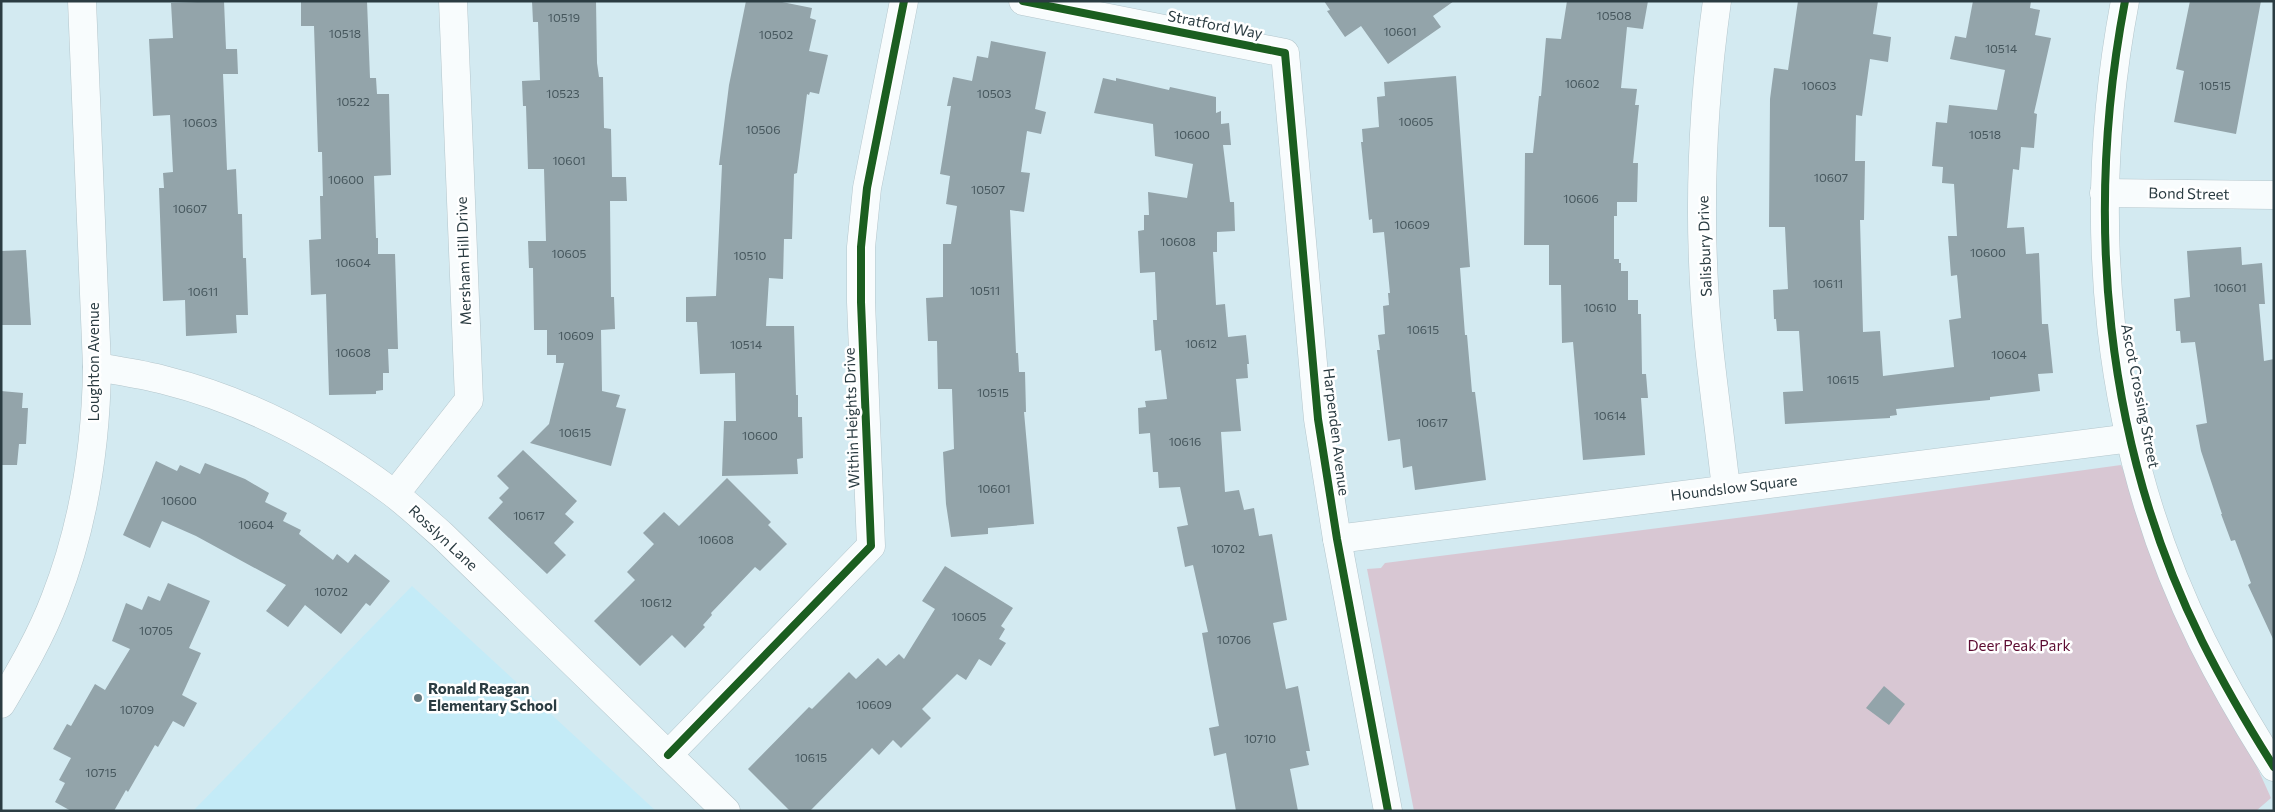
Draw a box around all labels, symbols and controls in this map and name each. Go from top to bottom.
street label: Stratford Way [1166,6,1264,42]
house number: 10508 [1597,8,1631,22]
house number: 10519 [548,10,580,24]
house number: 10601 [1383,24,1417,38]
house number: 10518 [329,26,361,40]
house number: 10502 [759,27,793,41]
house number: 10514 [1985,41,2017,55]
house number: 10602 [1565,76,1600,90]
house number: 10603 [1802,78,1837,92]
house number: 10515 [2199,78,2231,92]
house number: 10523 [546,86,580,100]
house number: 10503 [977,86,1011,100]
house number: 10522 [336,94,370,108]
house number: 10605 [1399,114,1434,128]
house number: 10603 [183,115,218,129]
house number: 10506 [746,122,780,136]
house number: 10600 [1174,127,1210,141]
house number: 10518 [1969,127,2001,141]
house number: 10601 [552,153,586,167]
house number: 10607 [1814,170,1848,184]
house number: 10600 [328,172,364,186]
house number: 10507 [971,182,1005,196]
street label: Bond Street [2148,183,2230,203]
house number: 10606 [1563,191,1599,205]
street label: Salisbury Drive [1693,195,1715,297]
street label: Mersham Hill Drive [452,196,474,326]
house number: 10607 [173,201,207,215]
house number: 10609 [1394,217,1430,231]
house number: 10608 [1160,234,1196,248]
house number: 10600 [1970,245,2006,259]
house number: 10605 [552,246,587,260]
house number: 10510 [734,248,767,262]
house number: 10604 [335,255,371,269]
house number: 10611 [1813,276,1843,290]
house number: 10601 [2213,280,2247,294]
house number: 10511 [970,283,1000,297]
house number: 10611 [188,284,218,298]
house number: 10610 [1583,300,1617,314]
street label: Loughton Avenue [84,302,102,422]
house number: 10615 [1407,322,1439,336]
street label: Ascot Crossing Street [2118,322,2164,470]
house number: 10609 [558,328,594,342]
house number: 10612 [1185,336,1217,350]
house number: 10514 [730,337,762,351]
house number: 10608 [335,345,371,359]
street label: Within Heights Drive [840,347,862,489]
house number: 10604 [1991,347,2027,361]
street label: Harpenden Avenue [1320,367,1354,497]
house number: 10615 [1827,372,1859,386]
house number: 10515 [977,385,1009,399]
house number: 10614 [1594,408,1626,422]
house number: 10617 [1416,415,1448,429]
house number: 10615 [559,425,591,439]
house number: 10600 [742,428,778,442]
house number: 10616 [1169,434,1201,448]
street label: Houndslow Square [1670,470,1798,504]
house number: 10601 [977,481,1011,495]
house number: 10600 [161,493,197,507]
street label: Rosslyn Lane [405,501,482,574]
house number: 10617 [513,508,545,522]
house number: 10604 [238,517,274,531]
house number: 10608 [698,532,734,546]
house number: 10702 [1211,541,1245,555]
house number: 10702 [314,584,348,598]
house number: 10612 [640,595,672,609]
house number: 10605 [952,609,987,623]
house number: 10705 [139,623,173,637]
house number: 10706 [1217,632,1251,646]
park label: Deer Peak Park [1967,636,2071,654]
place label: Ronald Reagan Elementary School [428,679,557,714]
marker: Ronald Reagan Elementary School [412,692,424,704]
house number: 10609 [856,697,892,711]
house number: 10709 [120,702,154,716]
house number: 10710 [1244,731,1276,745]
house number: 10615 [795,750,827,764]
house number: 10715 [85,765,117,779]

